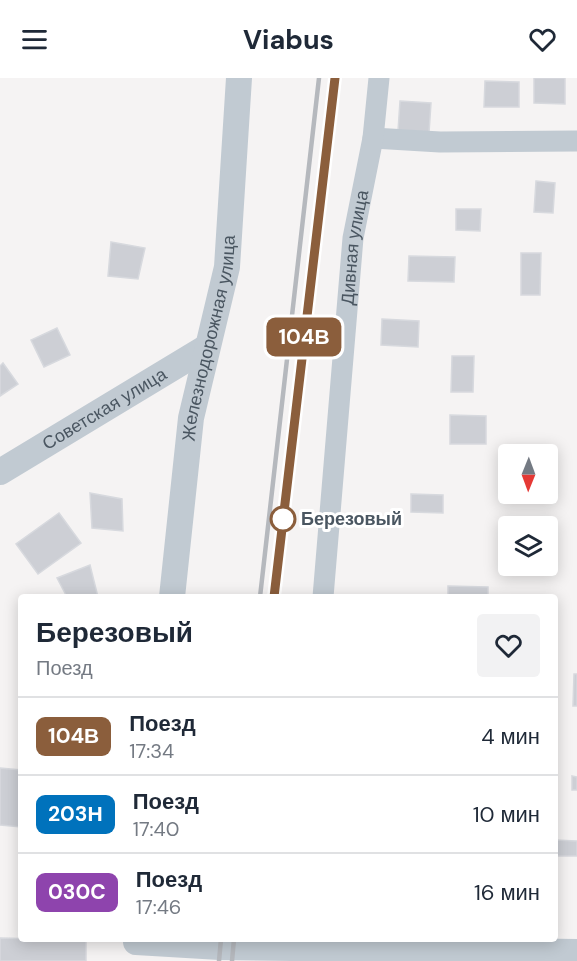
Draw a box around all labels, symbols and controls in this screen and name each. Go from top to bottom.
text: Viabus [243,22,334,57]
icon: menu [18,23,51,56]
icon: heart [526,23,559,56]
street label: Дивная улица [335,187,375,306]
street label: Железнодорожная улица [177,233,241,442]
line badge: 104В [262,318,346,356]
text: 104В [278,323,330,351]
street label: Советская улица [38,362,172,456]
north arrow [498,444,558,504]
map controls [498,444,558,576]
marker: Березовый [270,506,296,532]
place label: Березовый [301,507,402,531]
button: layers [498,516,558,576]
text: Березовый [36,614,193,651]
button: heart [477,614,540,677]
text: Поезд [36,655,93,681]
text: Поезд [129,709,196,738]
text: 104В [48,722,99,750]
text: 4 мин [481,722,540,751]
text: 17:34 [129,738,174,764]
text: Поезд [133,787,199,816]
text: 203Н [48,800,103,828]
text: 10 мин [473,800,540,829]
text: 17:40 [133,816,179,842]
text: Поезд [136,865,202,894]
text: 030C [48,878,106,906]
text: 16 мин [474,878,540,907]
text: 17:46 [136,894,181,920]

